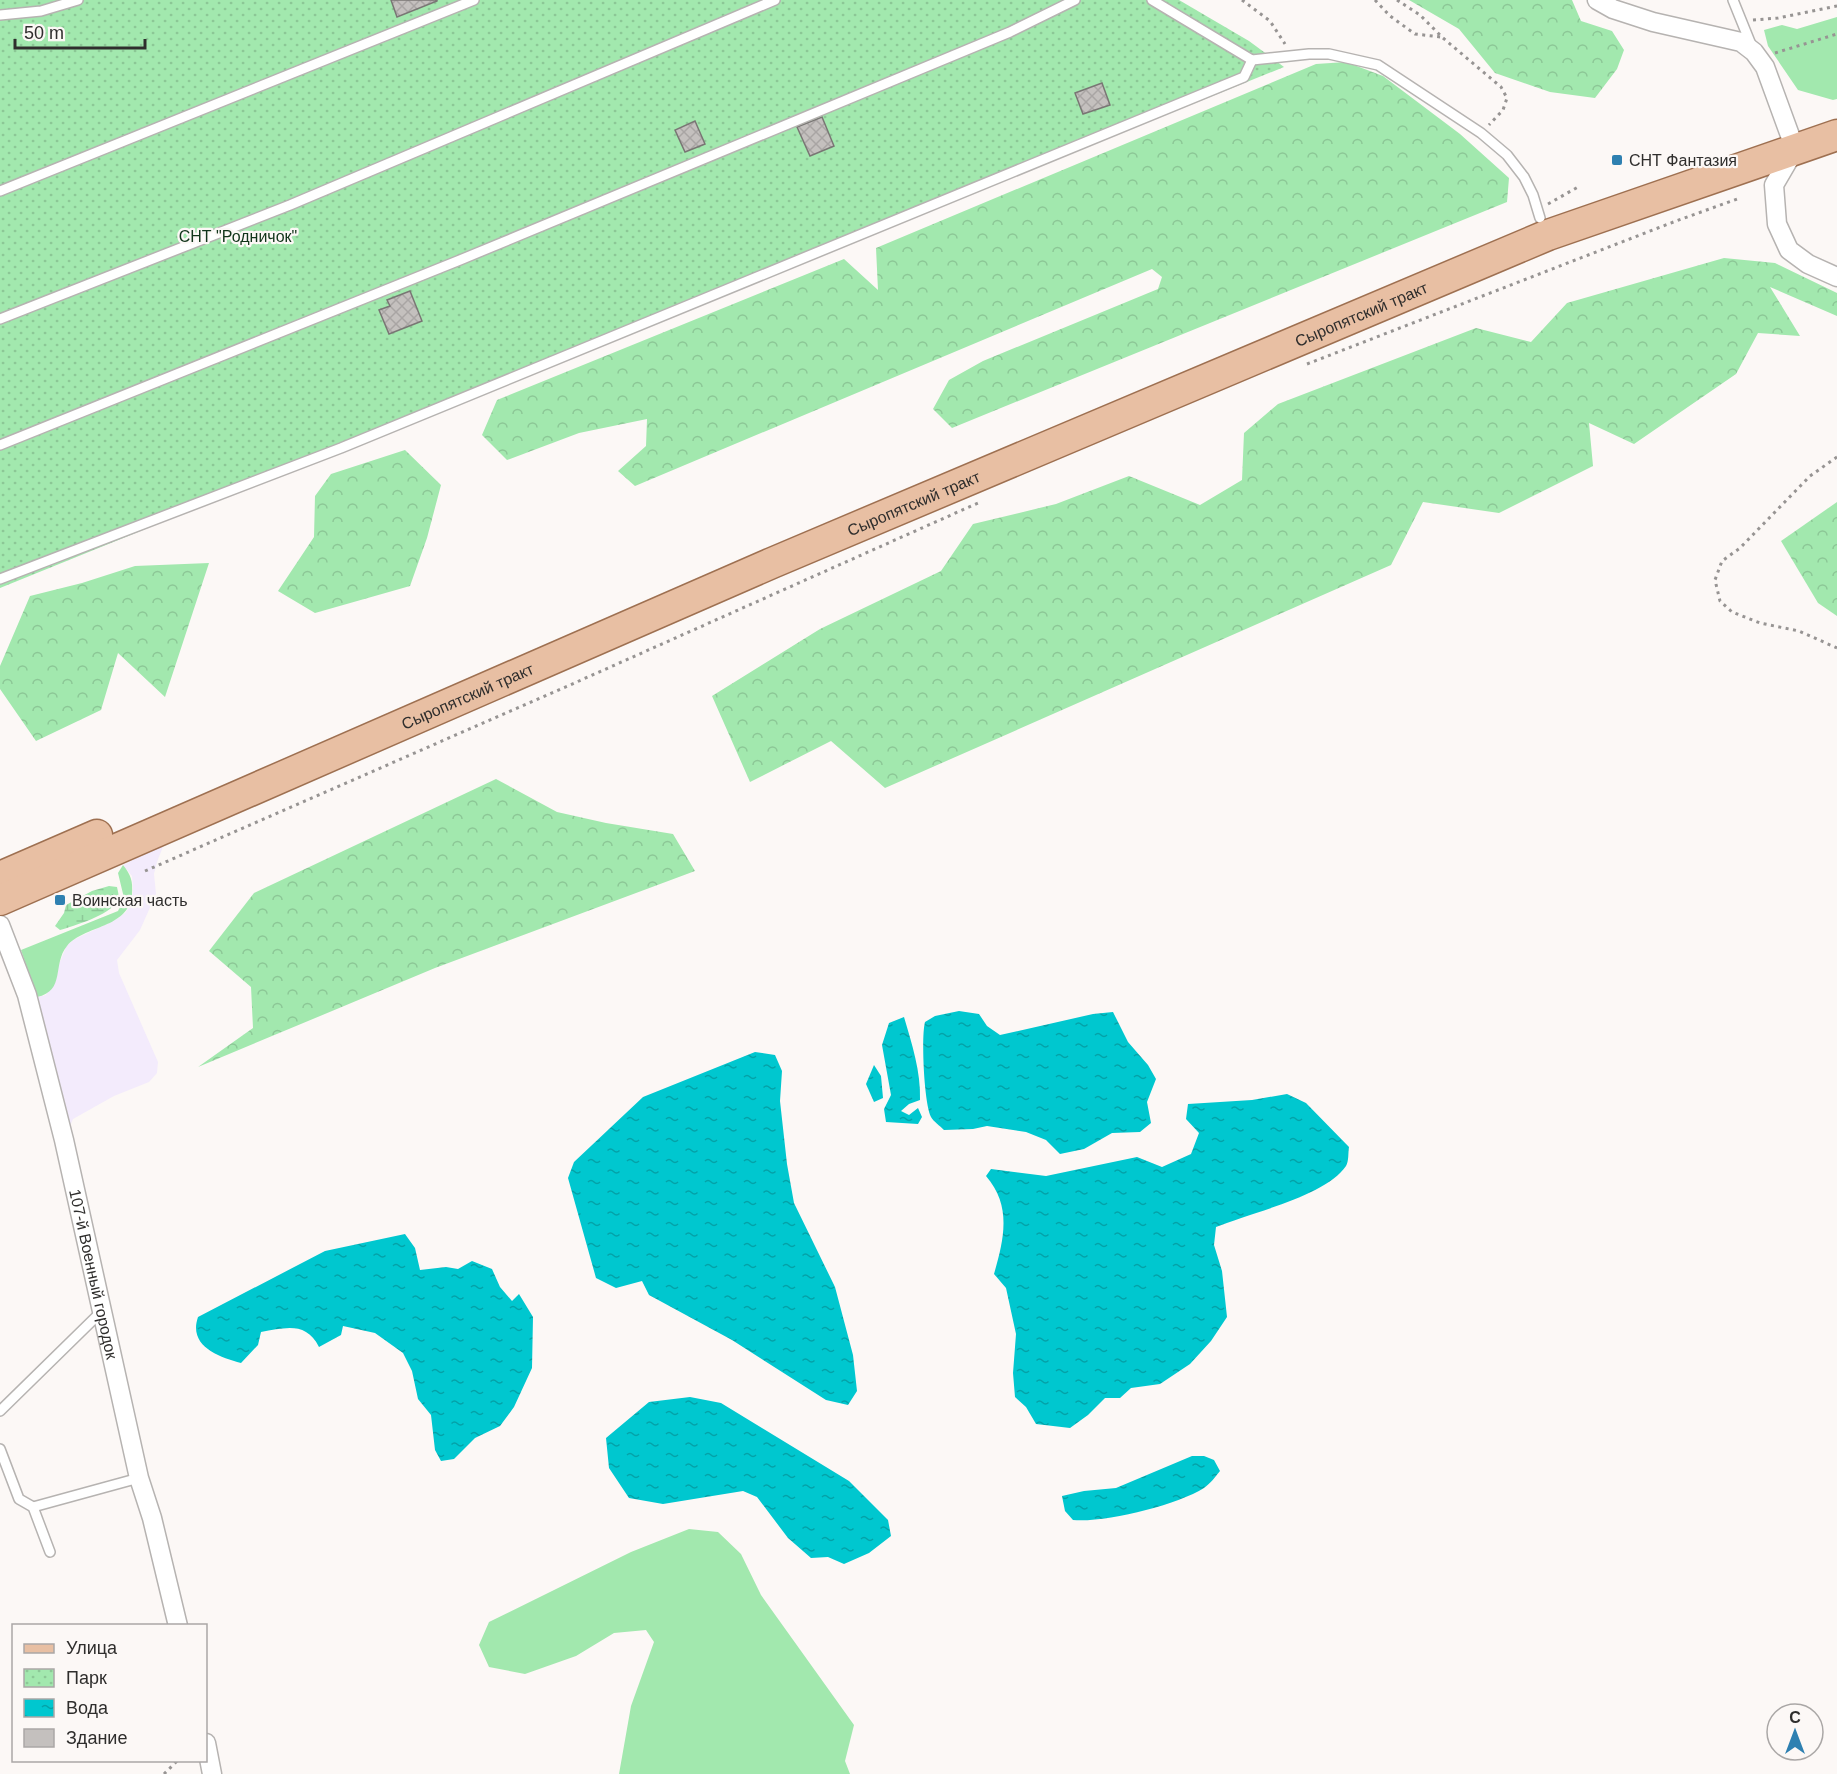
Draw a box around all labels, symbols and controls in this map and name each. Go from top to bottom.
scale bar [15,12,146,50]
text: 50 m [24,23,64,43]
place label: СНТ Фантазия [1629,152,1737,169]
marker: СНТ Фантазия [1610,153,1624,167]
park label: СНТ "Родничок" [179,228,297,245]
street label: Сыропятский тракт [1292,278,1431,350]
street label: Сыропятский тракт [845,467,983,539]
street label: Сыропятский тракт [399,659,537,732]
place label: Воинская часть [72,892,188,909]
marker: Воинская часть [53,893,67,907]
street label: 107-й Военный городок [67,1187,121,1362]
legend [12,1624,207,1762]
text: Улица [66,1638,118,1658]
text: Парк [66,1668,107,1688]
text: Вода [66,1698,109,1718]
north arrow [1765,1702,1825,1762]
text: С [1789,1709,1801,1726]
text: Здание [66,1728,127,1748]

